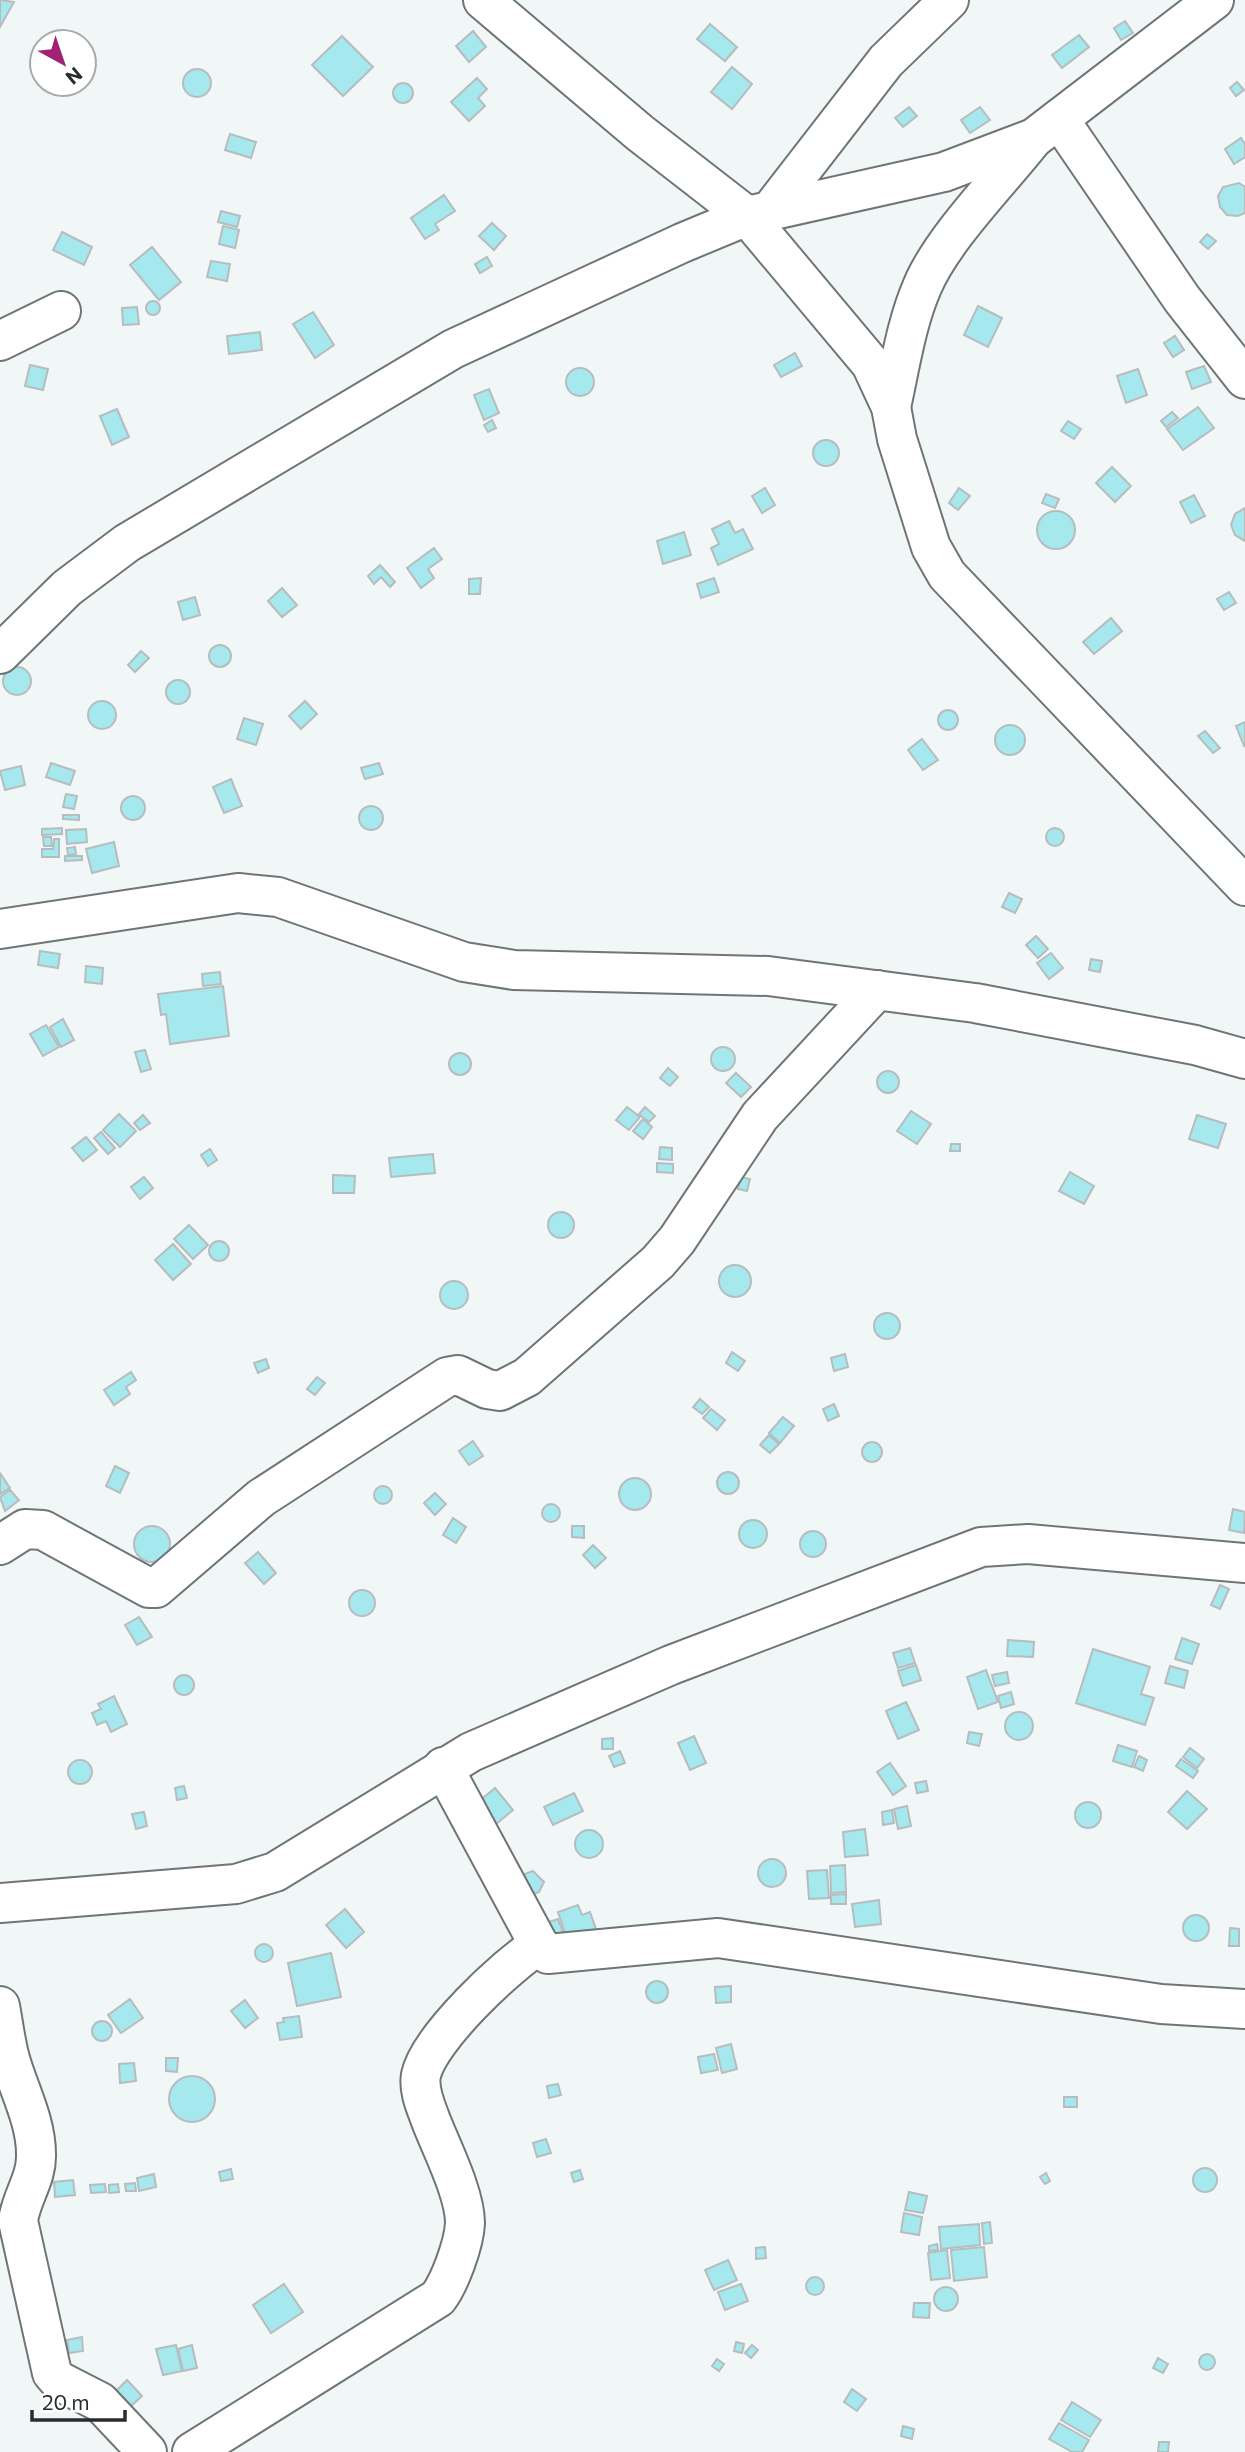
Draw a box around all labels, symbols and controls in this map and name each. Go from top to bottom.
north arrow [28,28,98,98]
text: N [61,63,87,90]
scale bar [32,2378,124,2422]
text: 20 m [42,2389,90,2414]

